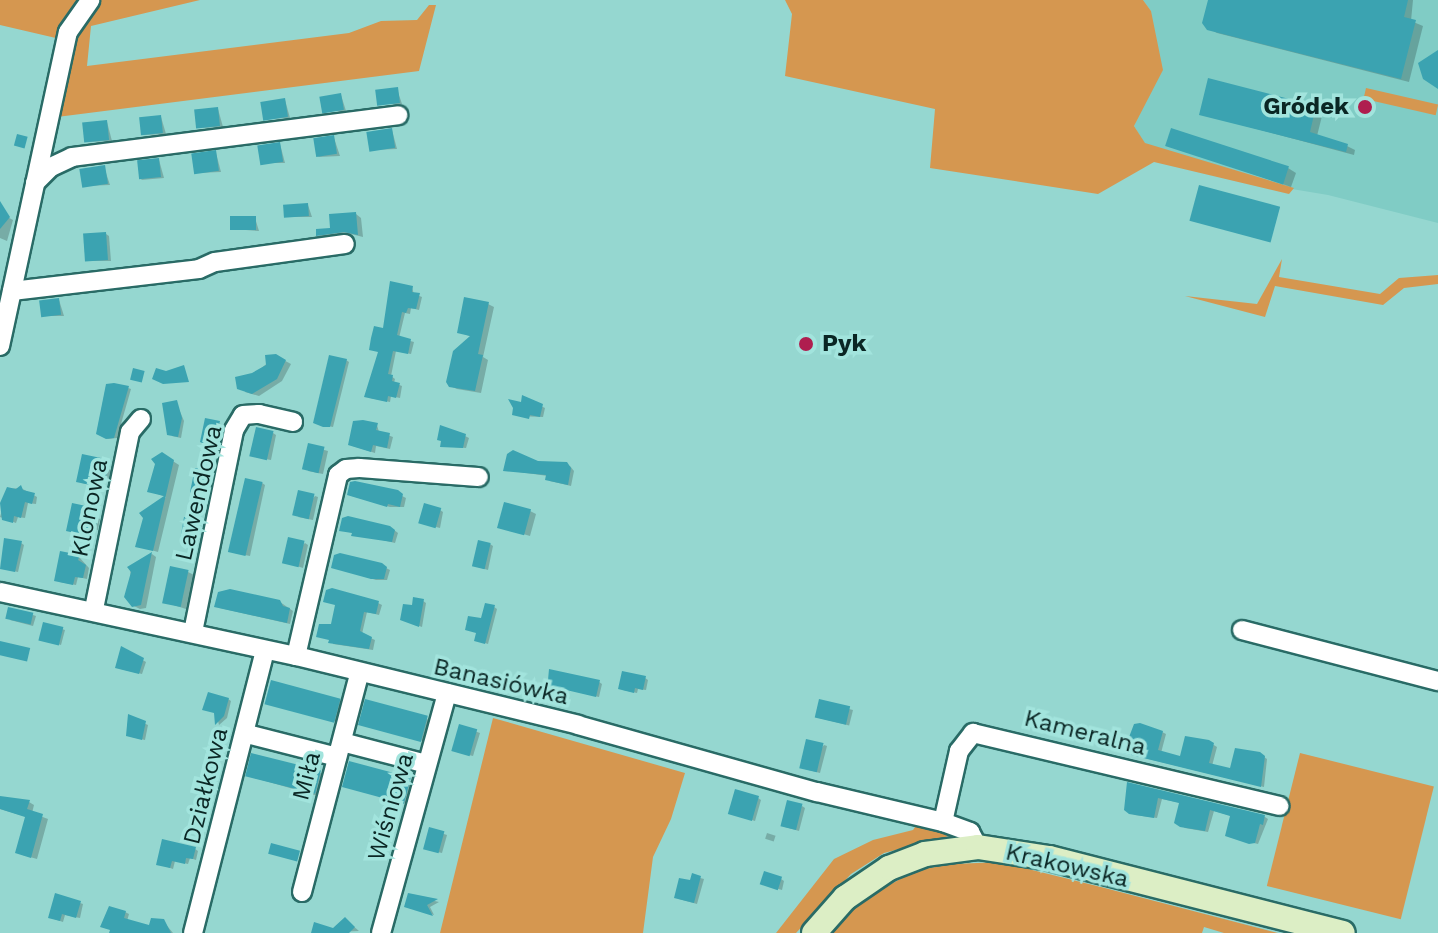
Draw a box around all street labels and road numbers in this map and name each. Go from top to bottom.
street label: Lawendowa [169,422,229,564]
street label: Klonowa [66,456,114,560]
street label: Banasiówka [431,652,571,712]
street label: Kameralna [1021,704,1149,762]
street label: Działkowa [178,725,234,847]
street label: Miła [287,748,327,804]
street label: Wiśniowa [362,750,420,864]
street label: Krakowska [1003,838,1131,894]

